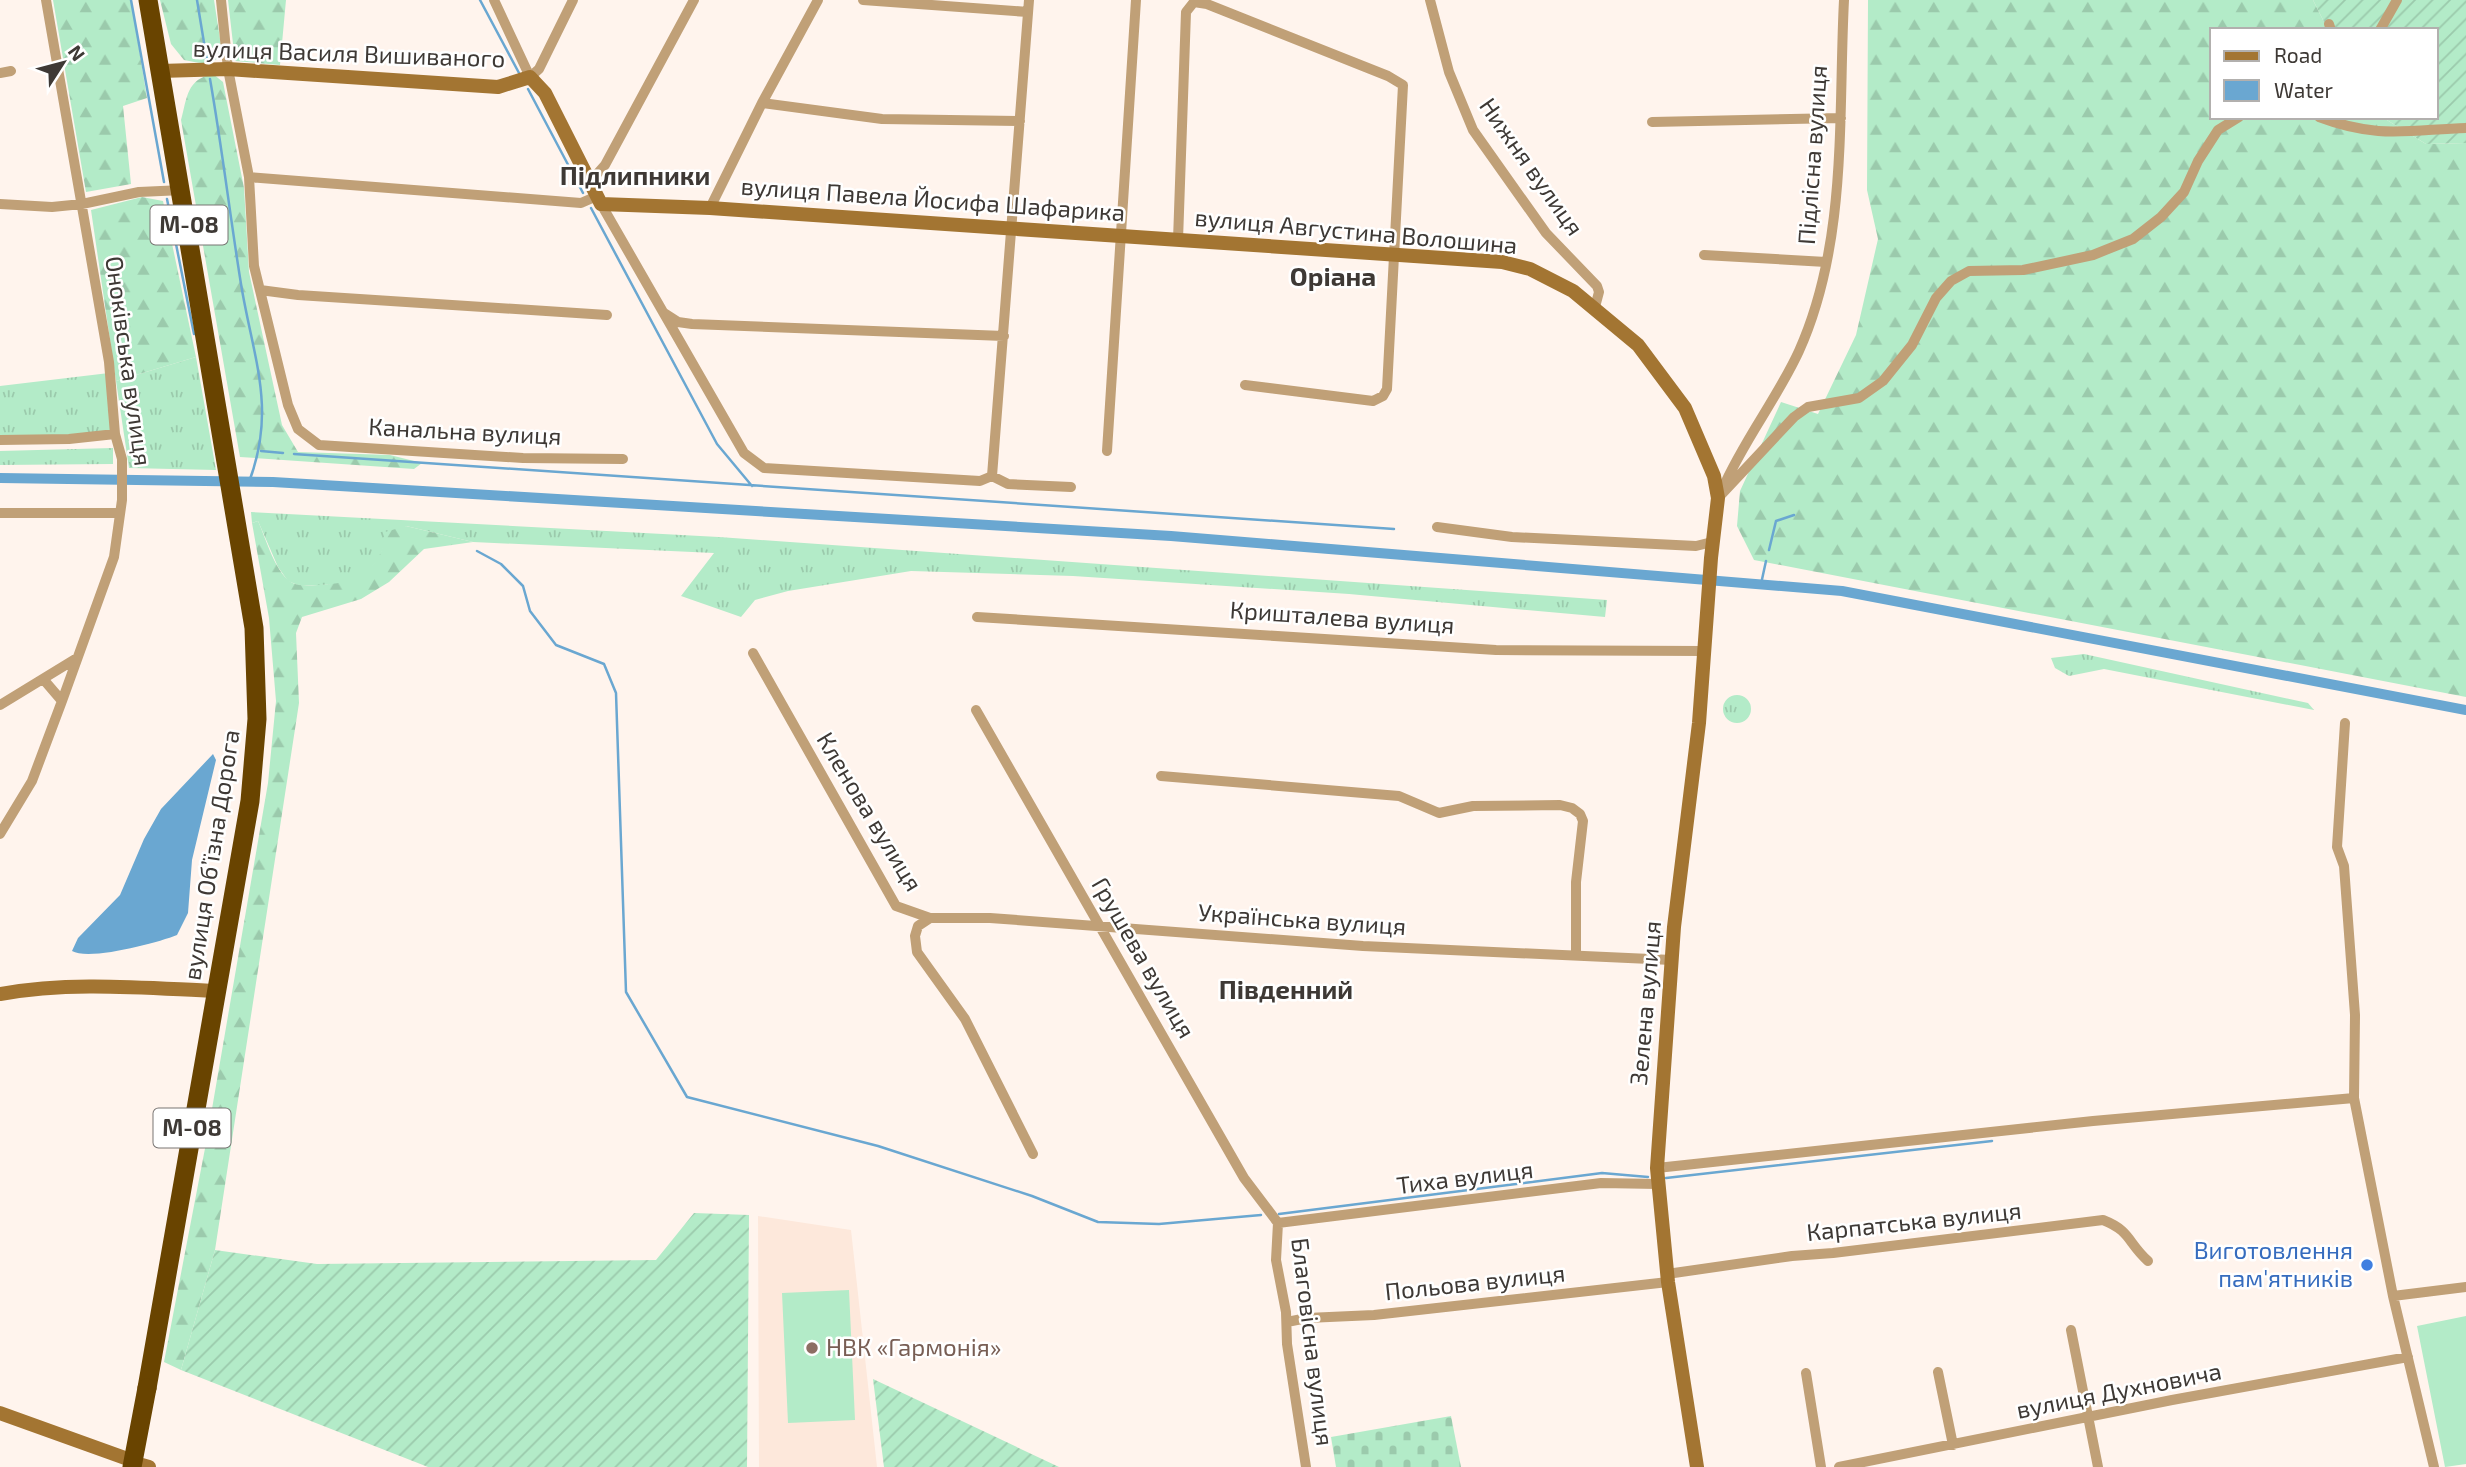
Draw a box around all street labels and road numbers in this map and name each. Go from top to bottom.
street label: вулиця Василя Вишиваного [192,33,506,73]
street label: Підлісна вулиця [1791,64,1833,246]
street label: Нижня вулиця [1473,92,1590,241]
street label: вулиця Павела Йосифа Шафарика [740,171,1126,227]
street label: вулиця Августина Волошина [1194,202,1519,260]
road number: М-08 [150,206,228,244]
street label: Оноківська вулиця [99,254,159,468]
street label: Канальна вулиця [368,411,562,451]
street label: Кришталева вулиця [1229,594,1455,640]
street label: Кленова вулиця [811,726,929,897]
street label: вулиця Обʼїзна Дорога [176,727,246,982]
street label: Грушева вулиця [1086,872,1202,1043]
street label: Українська вулиця [1197,897,1407,941]
street label: Зелена вулиця [1623,919,1667,1086]
road number: М-08 [154,1108,230,1148]
street label: Тиха вулиця [1395,1154,1535,1200]
street label: Карпатська вулиця [1805,1195,2023,1247]
street label: Благовісна вулиця [1285,1236,1341,1448]
street label: Польова вулиця [1383,1258,1566,1306]
street label: вулиця Духновича [2014,1355,2224,1425]

